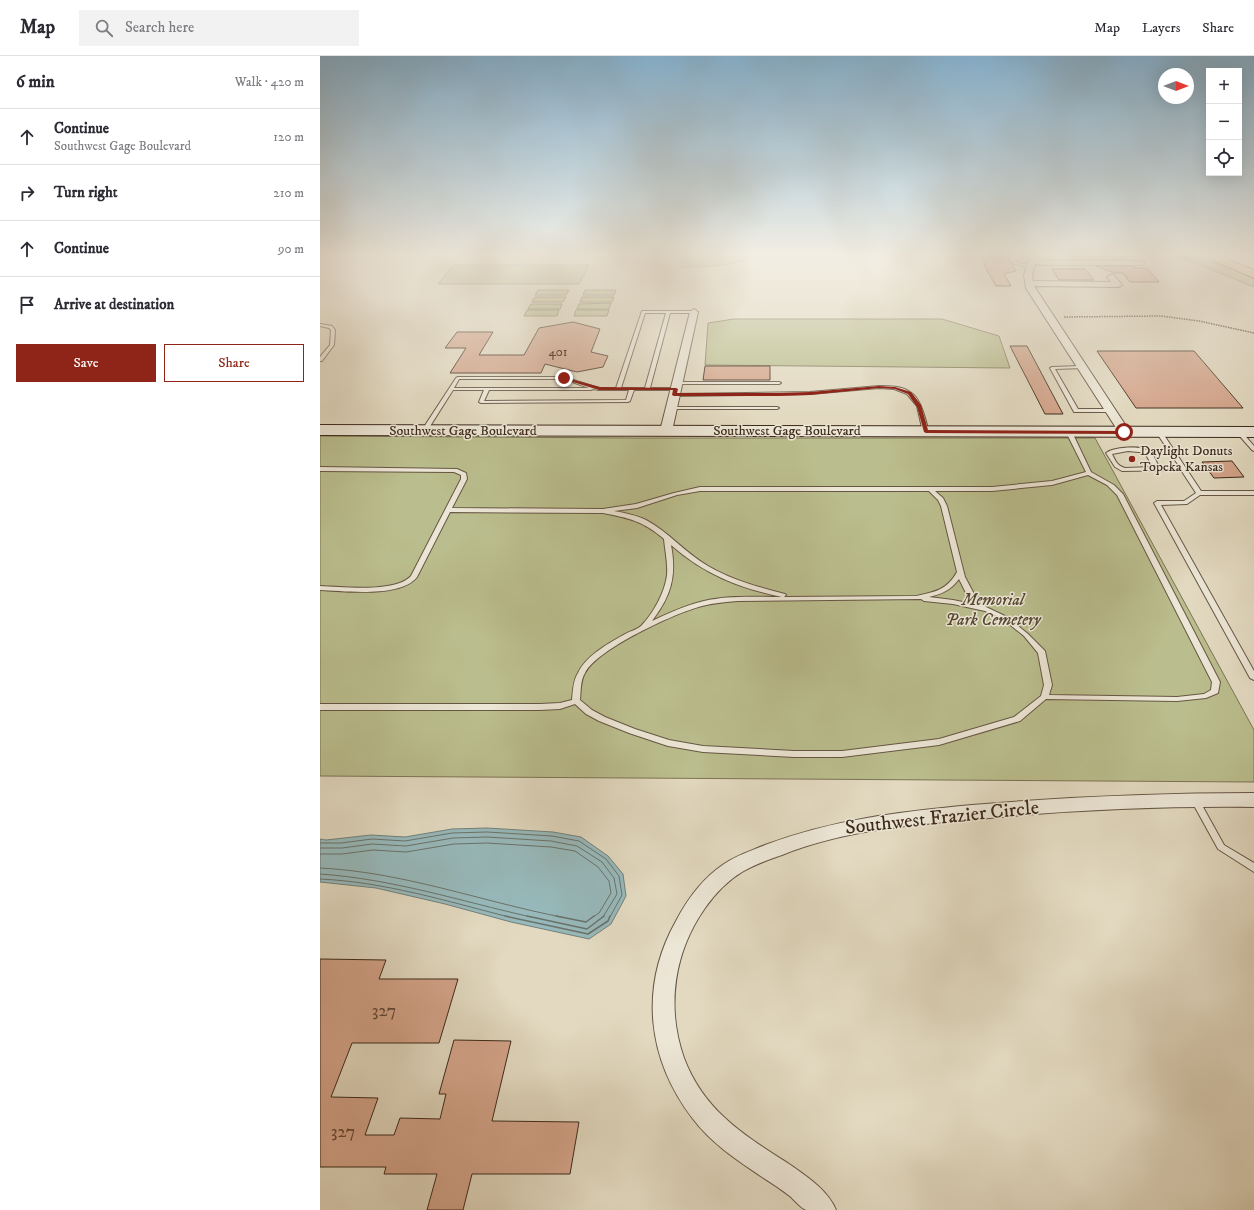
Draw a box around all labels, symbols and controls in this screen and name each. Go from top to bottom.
search box [79,10,359,46]
text: Map [20,16,55,39]
icon: search [93,17,115,39]
text: Search here [125,18,194,37]
text: Map [1094,19,1120,37]
text: Layers [1142,19,1180,37]
text: Share [1202,19,1234,37]
north arrow [1158,68,1194,104]
map controls [1206,68,1242,176]
button: + [1206,68,1242,104]
text: 6 min [16,71,55,93]
text: Walk · 420 m [235,74,304,90]
button: − [1206,104,1242,140]
text: Continue [54,119,109,138]
icon: ahead [16,126,38,148]
text: 120 m [273,129,304,145]
text: Southwest Gage Boulevard [54,138,191,154]
button: locate [1206,140,1242,176]
icon: right [16,182,38,204]
text: Turn right [54,183,117,202]
text: 210 m [273,185,304,201]
icon: ahead [16,238,38,260]
text: Continue [54,239,109,258]
text: 90 m [278,241,304,257]
icon: arrive [16,294,38,316]
text: Arrive at destination [54,295,174,314]
button: Save [16,344,156,382]
button: Share [164,344,304,382]
house number: 401 [548,344,568,360]
route end [555,369,573,387]
street label: Southwest Gage Boulevard [389,422,537,440]
street label: Southwest Gage Boulevard [713,422,861,440]
route start [1115,423,1133,441]
place label: Daylight Donuts Topeka Kansas [1140,442,1233,476]
marker: Daylight Donuts Topeka Kansas [1127,454,1137,464]
park label: Memorial Park Cemetery [945,589,1042,631]
street label: Southwest Frazier Circle [844,795,1040,841]
house number: 327 [372,1000,396,1022]
house number: 327 [331,1121,355,1143]

